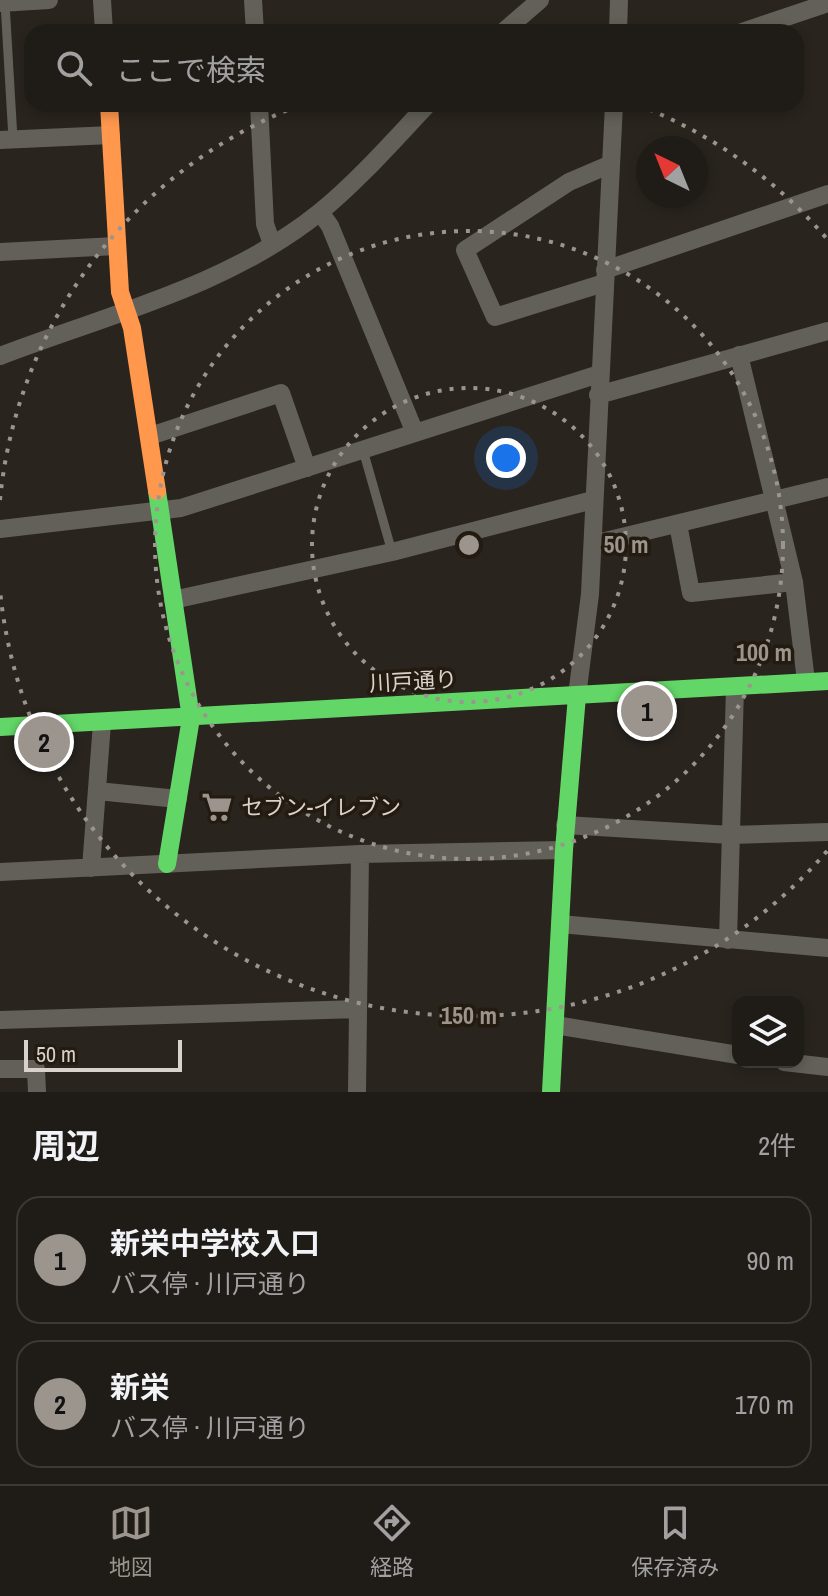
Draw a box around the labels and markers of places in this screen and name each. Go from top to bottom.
centre of rings [455,531,483,559]
pin: 1 [621,681,673,741]
pin: 2 [18,712,70,772]
supermarket icon: セブン-イレブン [200,790,234,824]
place label: セブン-イレブン [241,792,401,822]

